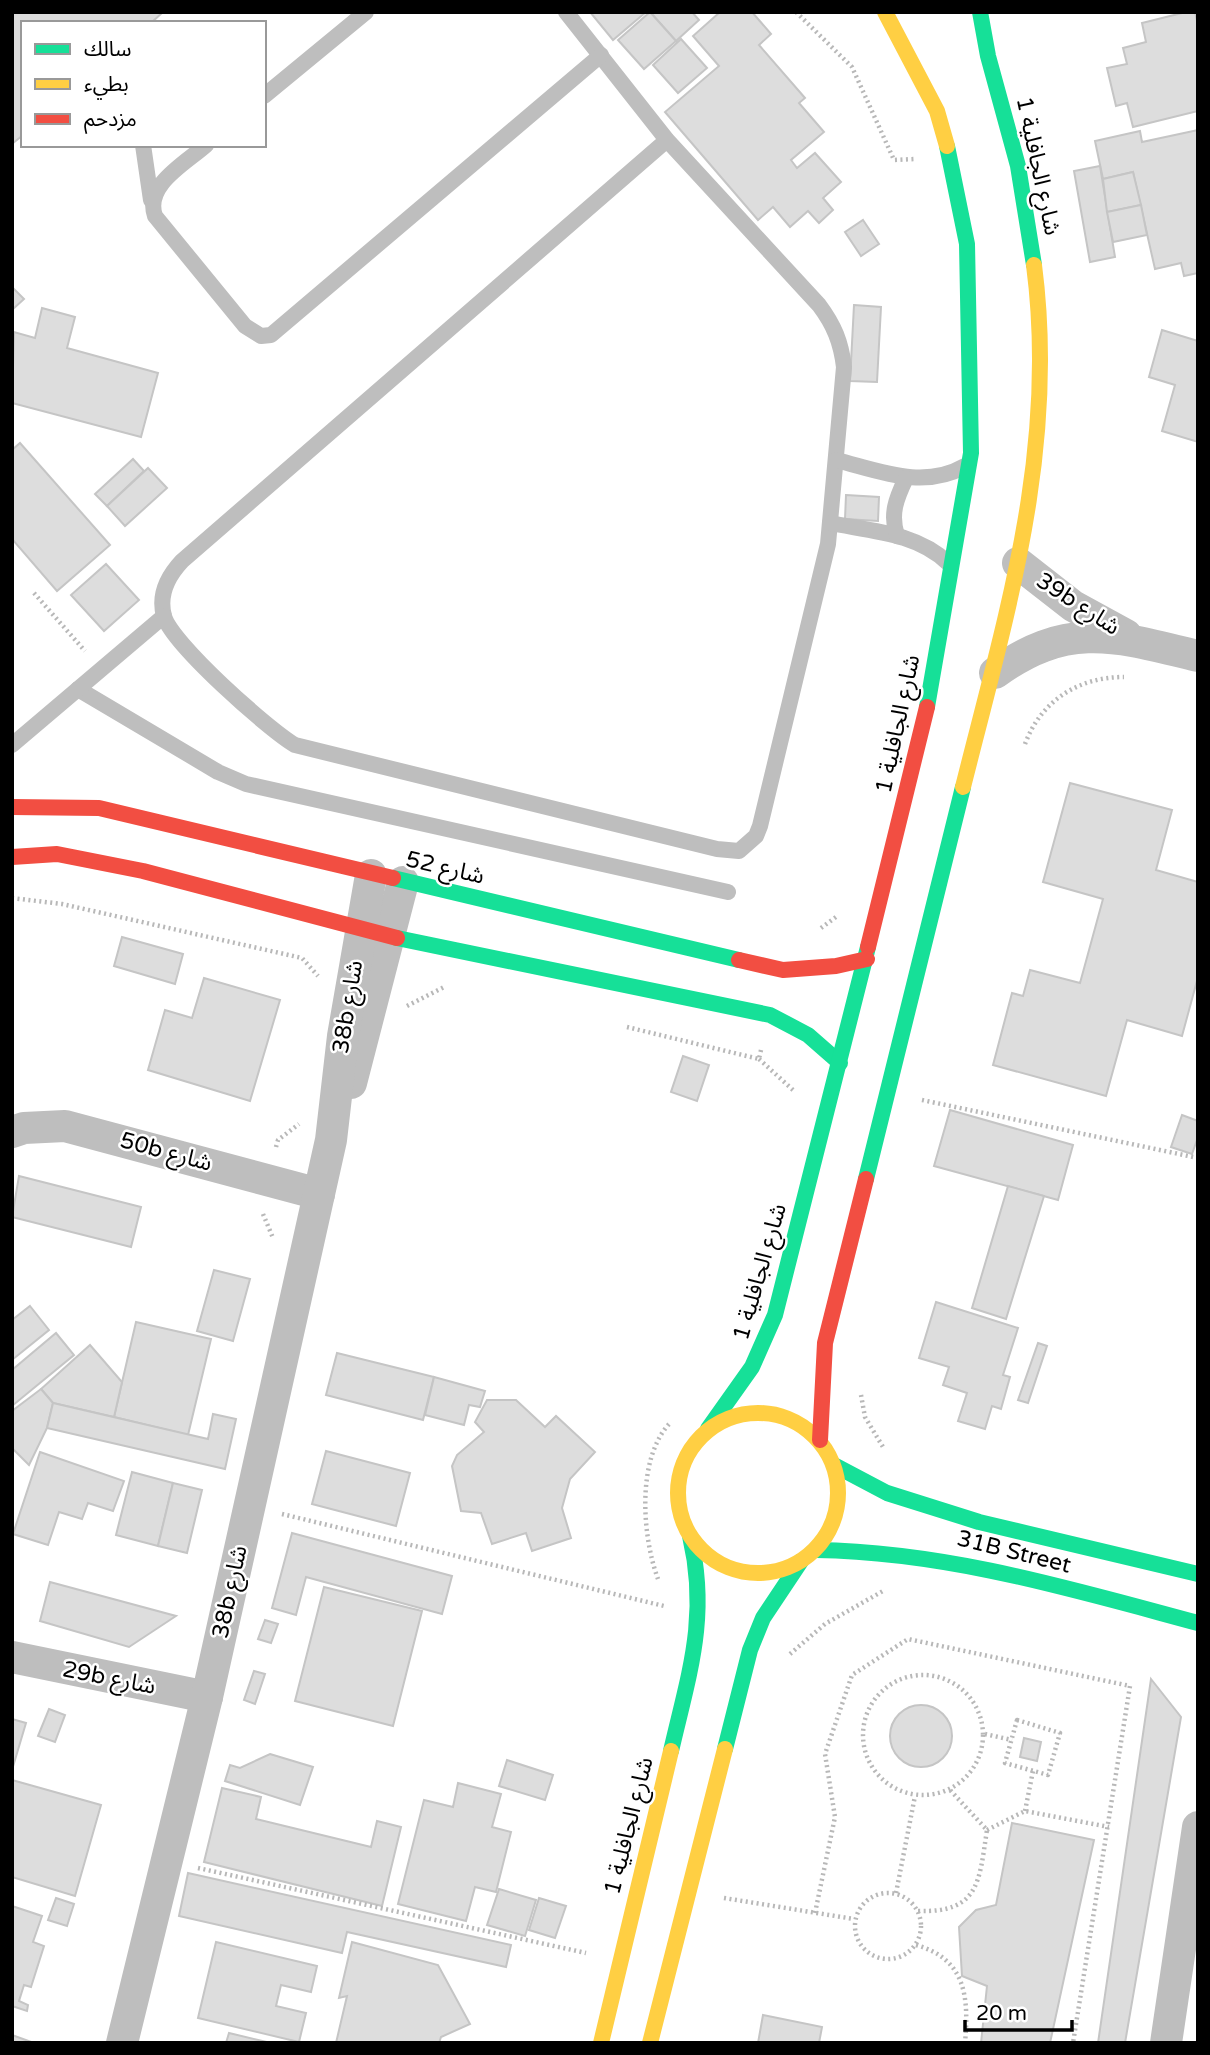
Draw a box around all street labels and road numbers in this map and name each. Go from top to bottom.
street label: شارع الجافلية 1 [1008,94,1066,238]
street label: 39b شارع [1030,567,1125,643]
street label: شارع الجافلية 1 [870,652,928,796]
street label: شارع 52 [403,845,487,893]
street label: 38b شارع [327,958,371,1056]
street label: 50b شارع [116,1126,215,1180]
street label: شارع الجافلية 1 [727,1200,795,1344]
street label: 31B Street [954,1524,1074,1580]
street label: 38b شارع [207,1543,255,1641]
street label: 29b شارع [60,1655,158,1703]
street label: شارع الجافلية 1 [598,1754,662,1898]

